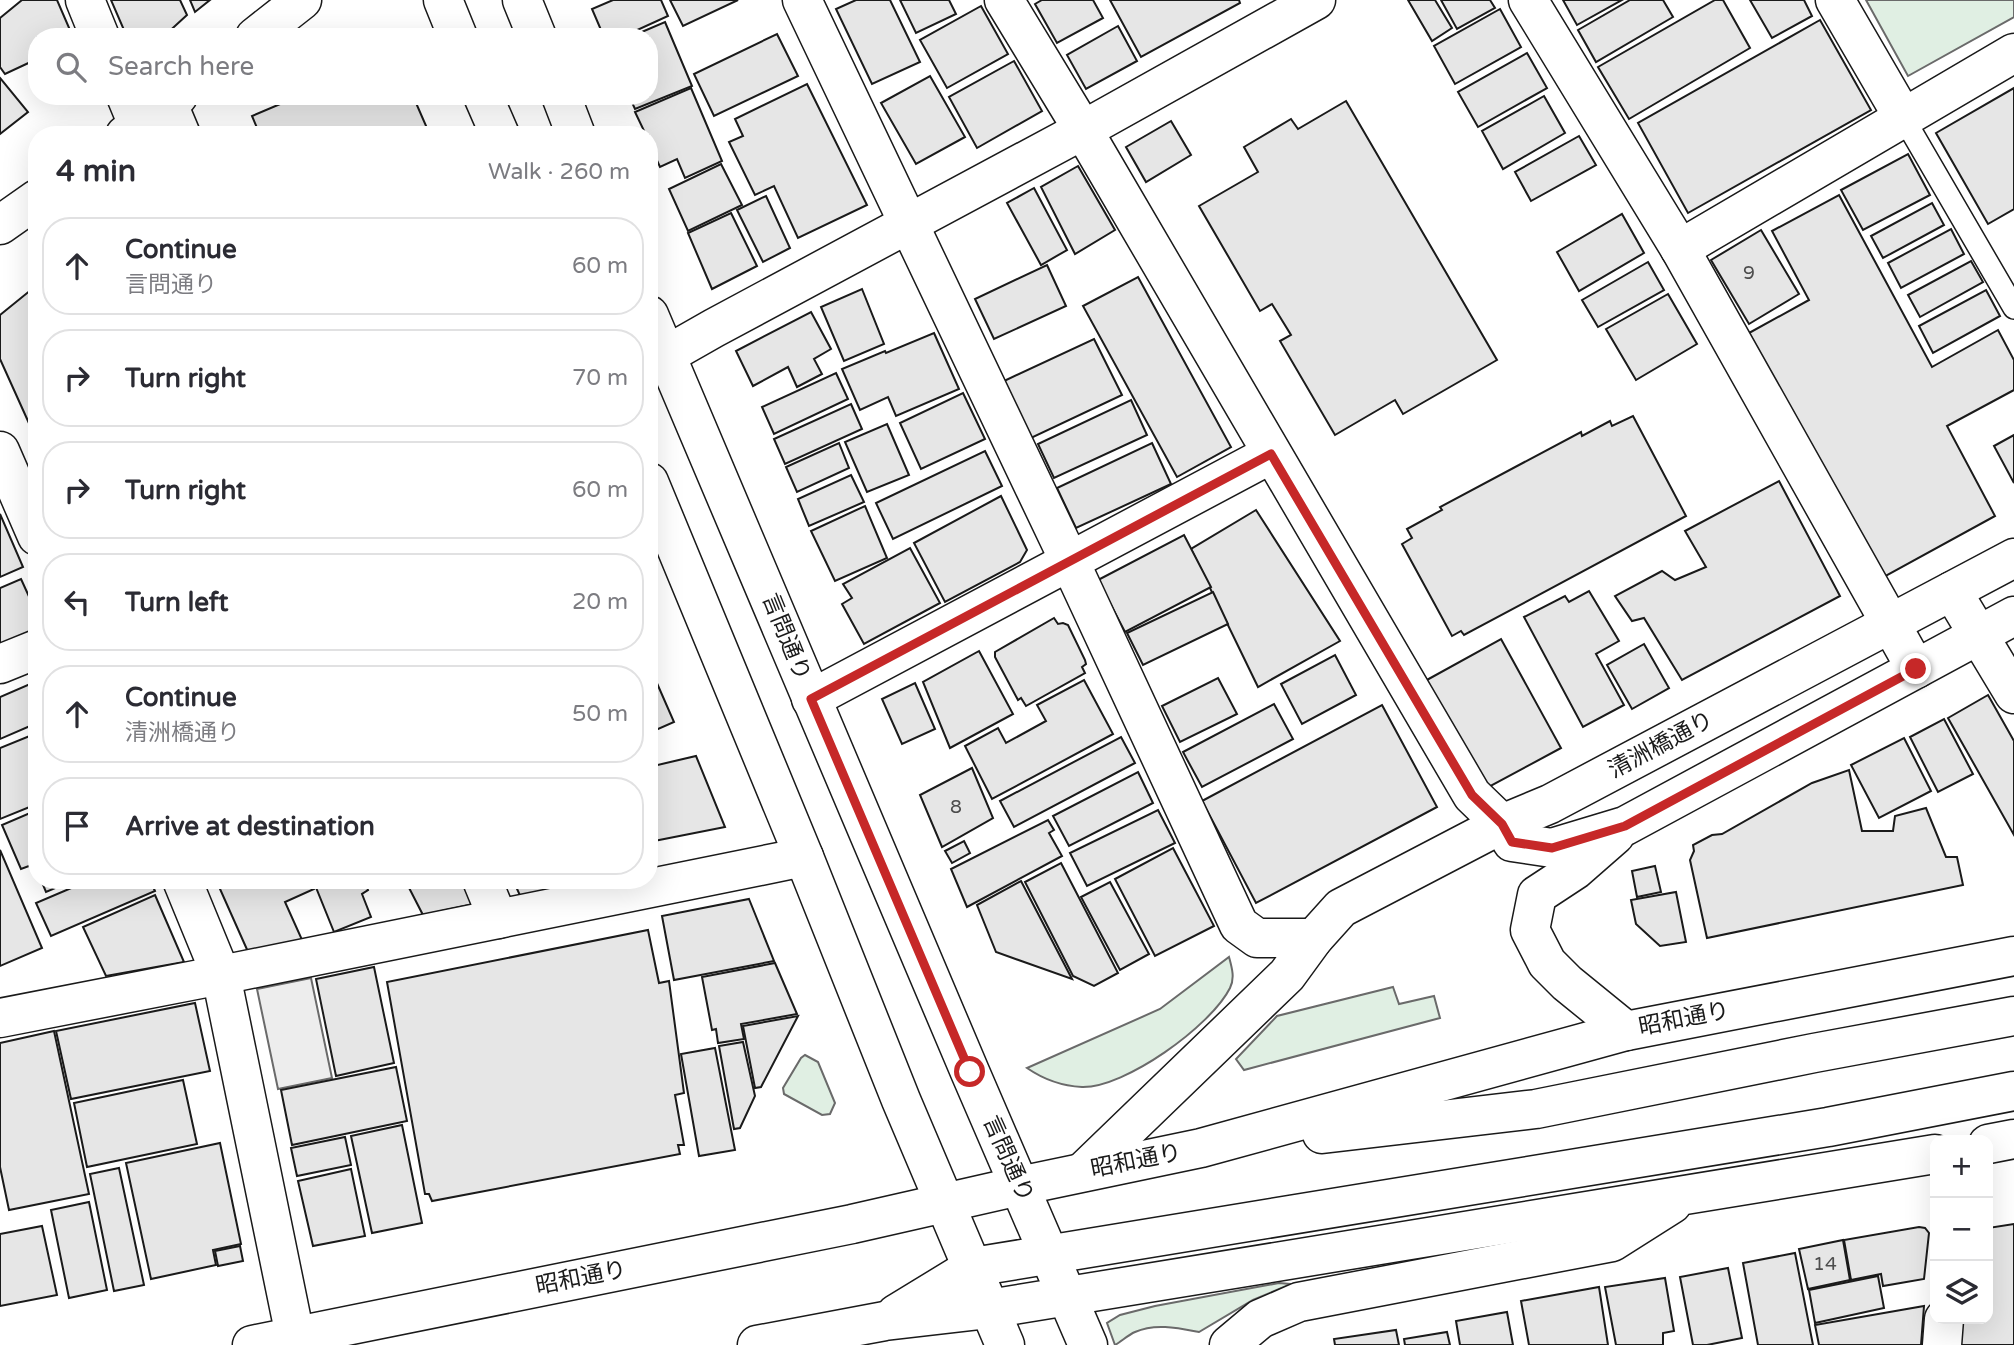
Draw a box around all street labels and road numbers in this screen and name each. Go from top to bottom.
street label: 言問通り [756,589,816,685]
street label: 清洲橋通り [1604,706,1718,784]
street label: 昭和通り [1636,996,1732,1042]
street label: 言問通り [977,1111,1039,1207]
street label: 昭和通り [1088,1138,1184,1184]
street label: 昭和通り [533,1255,629,1301]

